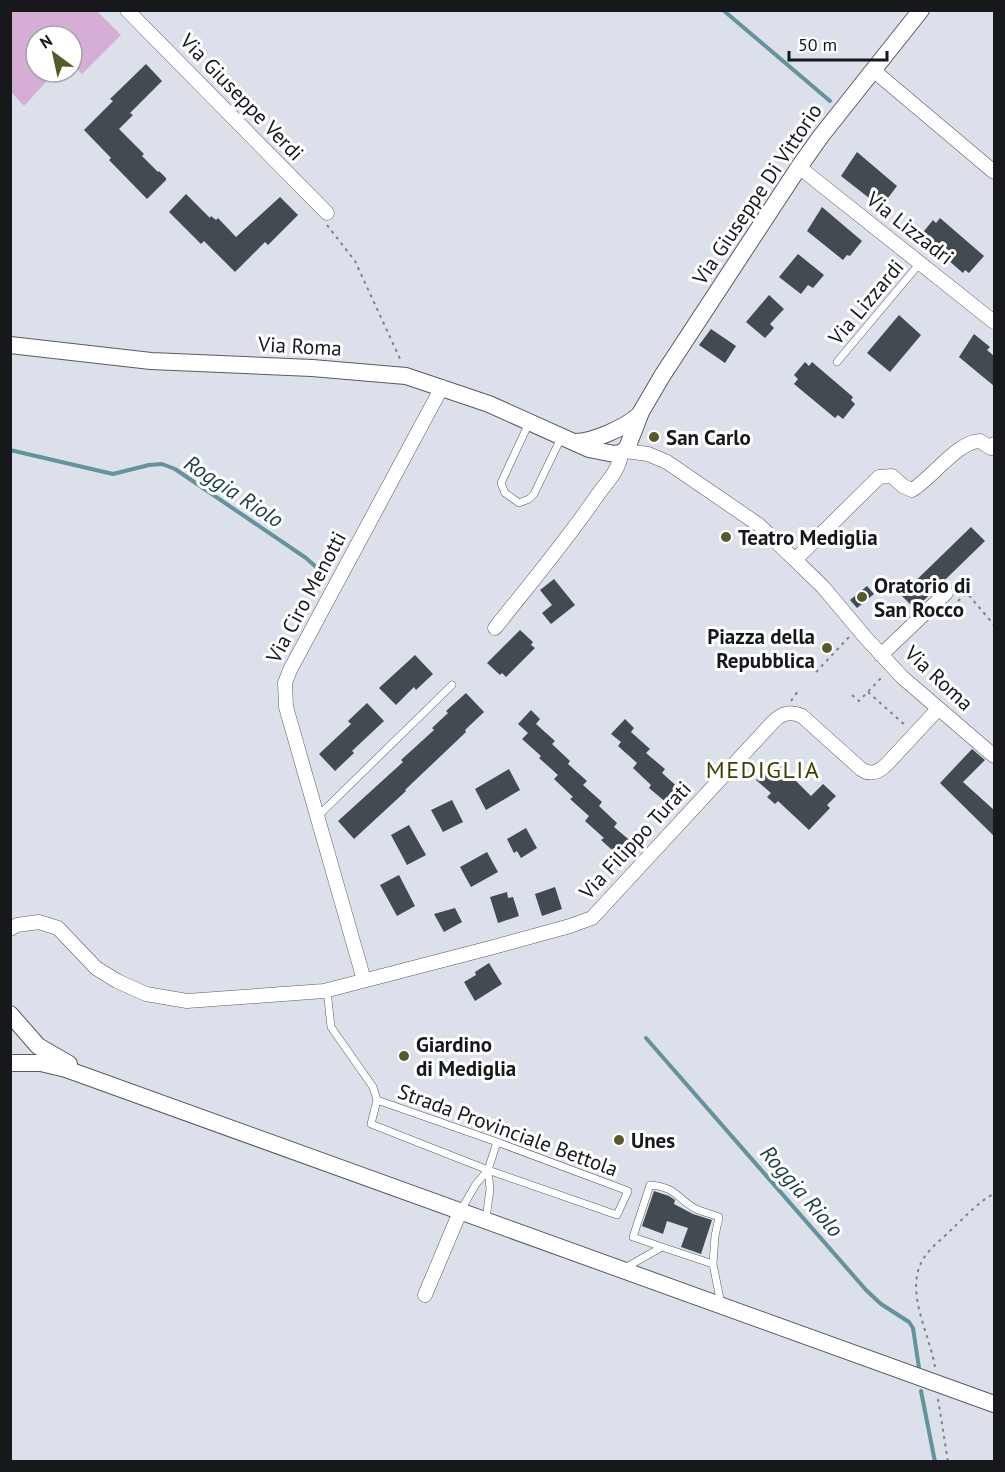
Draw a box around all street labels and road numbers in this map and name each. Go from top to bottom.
street label: Via Giuseppe Verdi [174,27,310,166]
street label: Via Giuseppe Di Vittorio [686,98,828,291]
street label: Via Lizzadri [860,185,959,270]
street label: Via Lizzardi [822,254,910,351]
street label: Via Roma [256,330,343,362]
street label: Via Ciro Menotti [260,527,352,668]
street label: Via Roma [898,639,979,716]
street label: Via Filippo Turati [573,775,697,905]
street label: Strada Provinciale Bettola [394,1078,622,1182]

